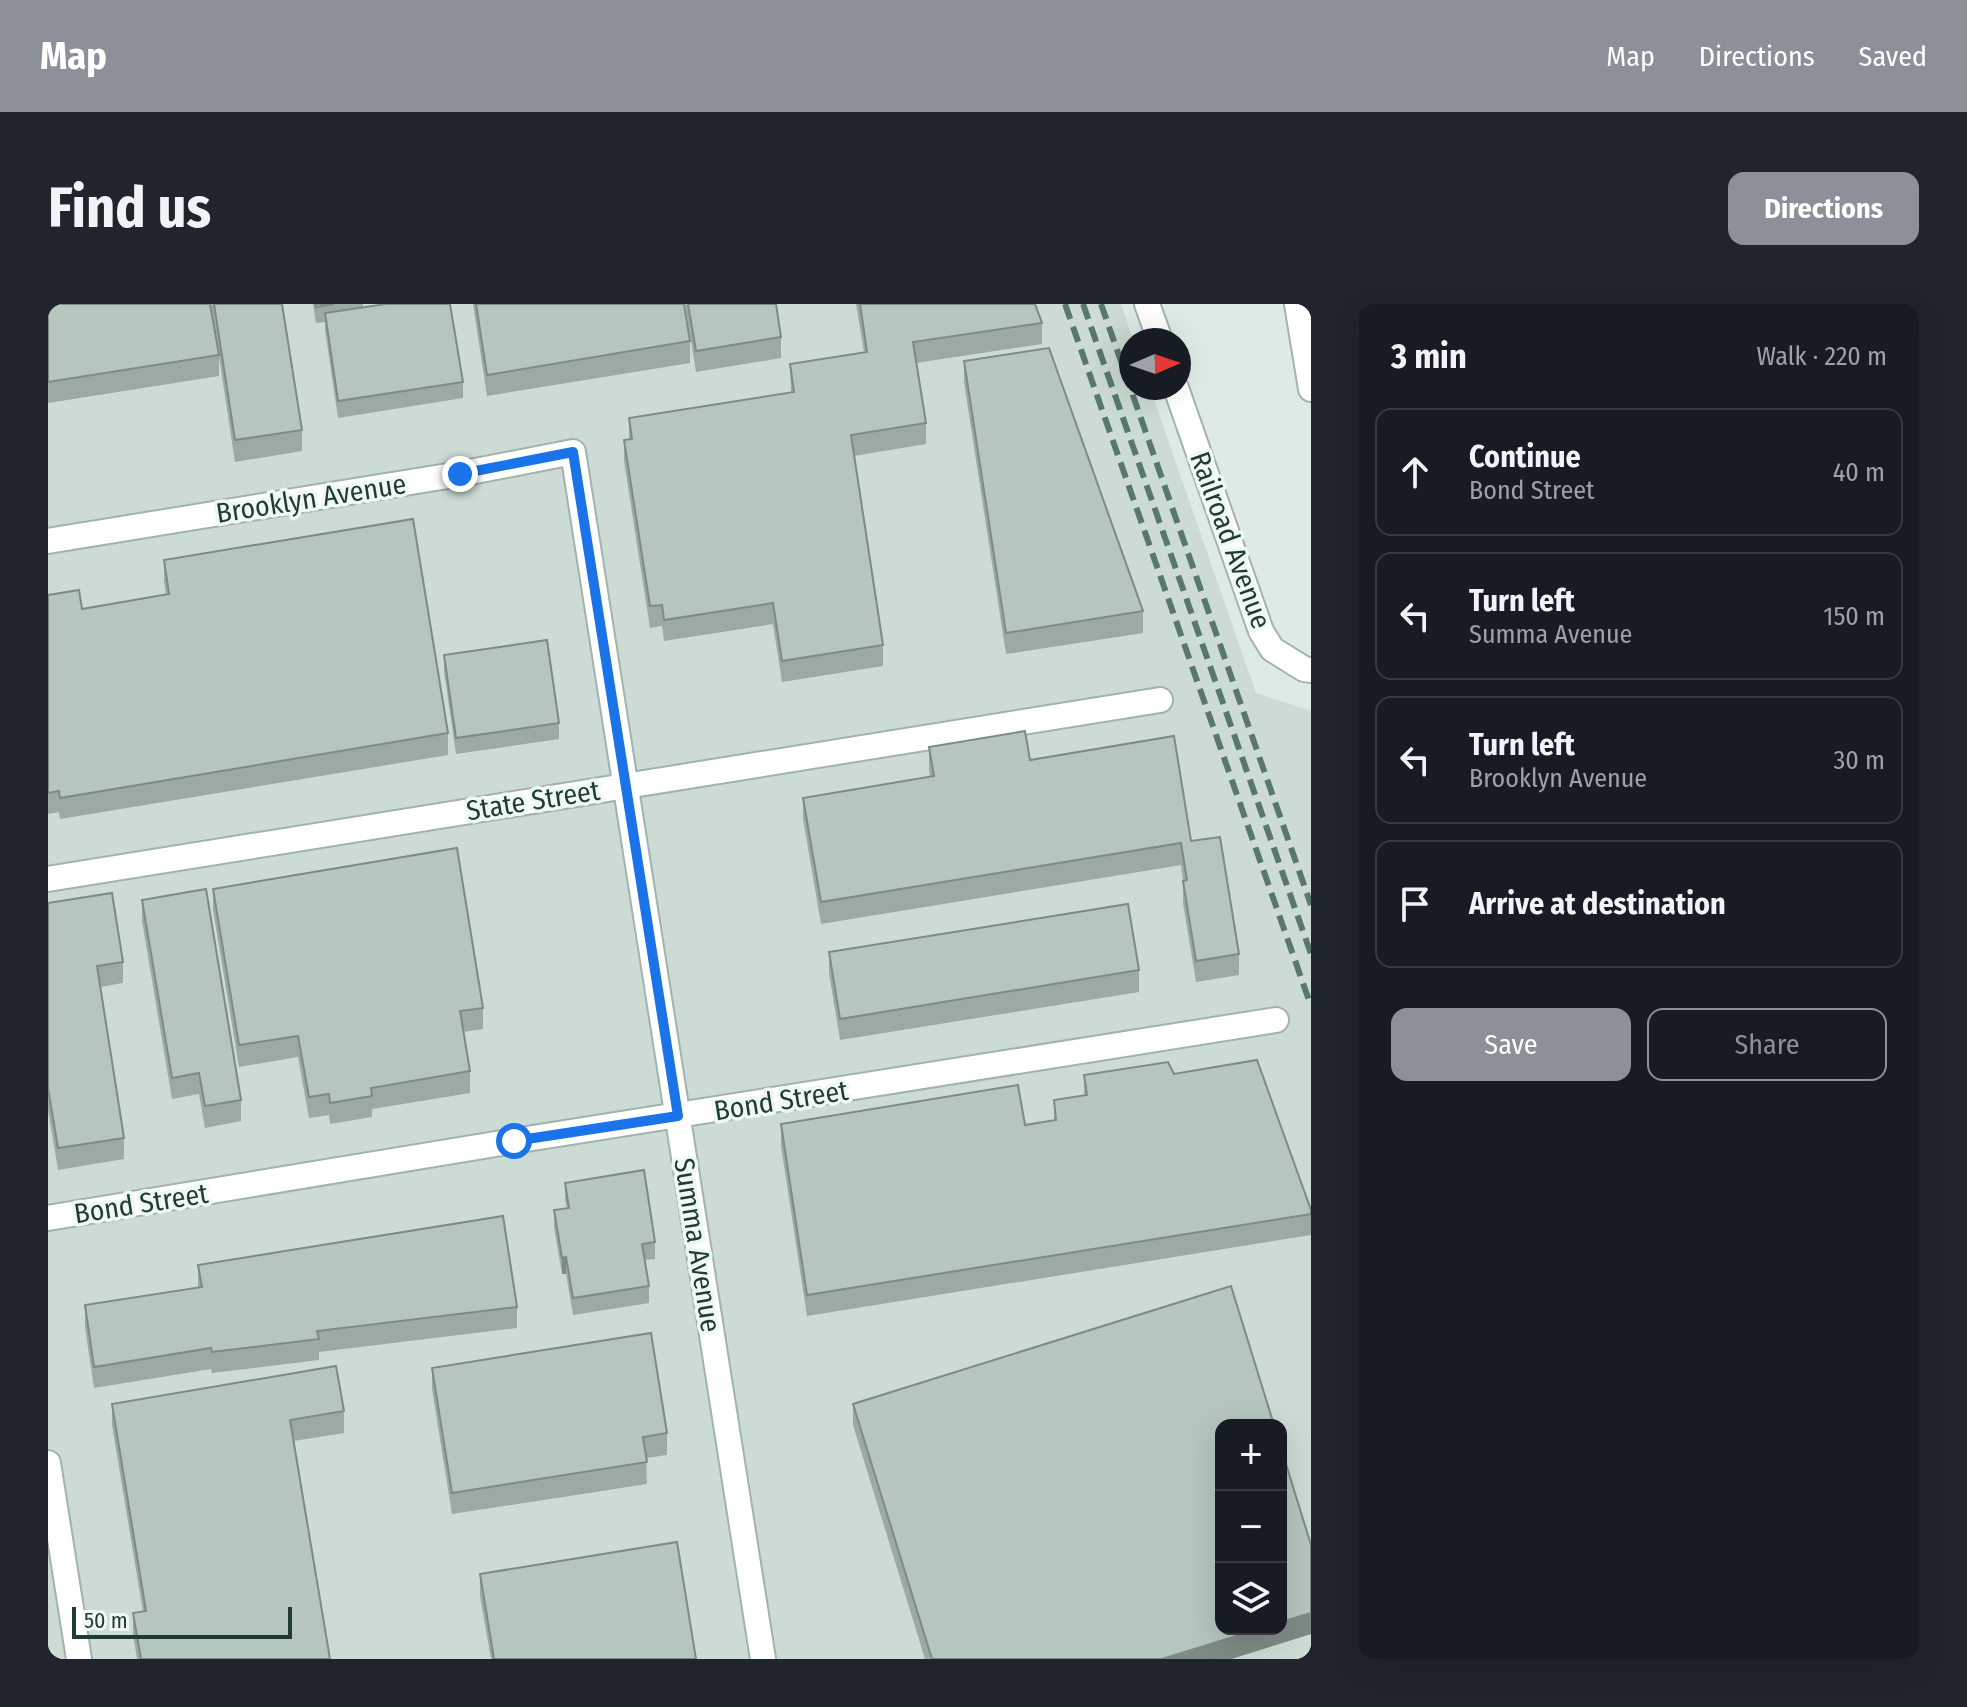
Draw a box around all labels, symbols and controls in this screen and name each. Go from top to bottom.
text: Map [40,33,107,79]
text: Map [1606,40,1655,73]
text: Directions [1699,40,1815,73]
text: Saved [1859,40,1927,73]
button: Directions [1728,172,1919,245]
text: Find us [48,175,211,242]
north arrow [1119,328,1191,400]
text: 3 min [1391,336,1467,377]
text: Walk · 220 m [1757,341,1887,372]
text: Continue [1469,439,1581,475]
street label: Railroad Avenue [1183,447,1278,633]
icon: ahead [1393,450,1437,494]
route end [442,456,478,492]
text: 40 m [1833,457,1885,488]
street label: Brooklyn Avenue [214,467,408,530]
text: Bond Street [1469,475,1595,506]
text: Turn left [1469,583,1575,619]
icon: left [1393,594,1437,638]
text: 150 m [1823,601,1885,632]
text: Summa Avenue [1469,619,1632,650]
text: Turn left [1469,727,1575,763]
icon: left [1393,738,1437,782]
text: 30 m [1834,745,1885,776]
text: Brooklyn Avenue [1469,763,1647,794]
street label: State Street [464,774,603,827]
icon: arrive [1393,882,1437,926]
text: Arrive at destination [1469,886,1726,922]
button: Save [1391,1008,1631,1081]
button: Share [1647,1008,1887,1081]
street label: Bond Street [712,1073,851,1127]
route start [496,1123,532,1159]
street label: Summa Avenue [667,1156,728,1335]
street label: Bond Street [72,1176,211,1230]
map controls [1215,1419,1287,1635]
button: + [1215,1419,1287,1491]
button: − [1215,1491,1287,1563]
button: layers [1215,1563,1287,1635]
scale bar [72,1603,292,1639]
text: 50 m [84,1607,128,1634]

